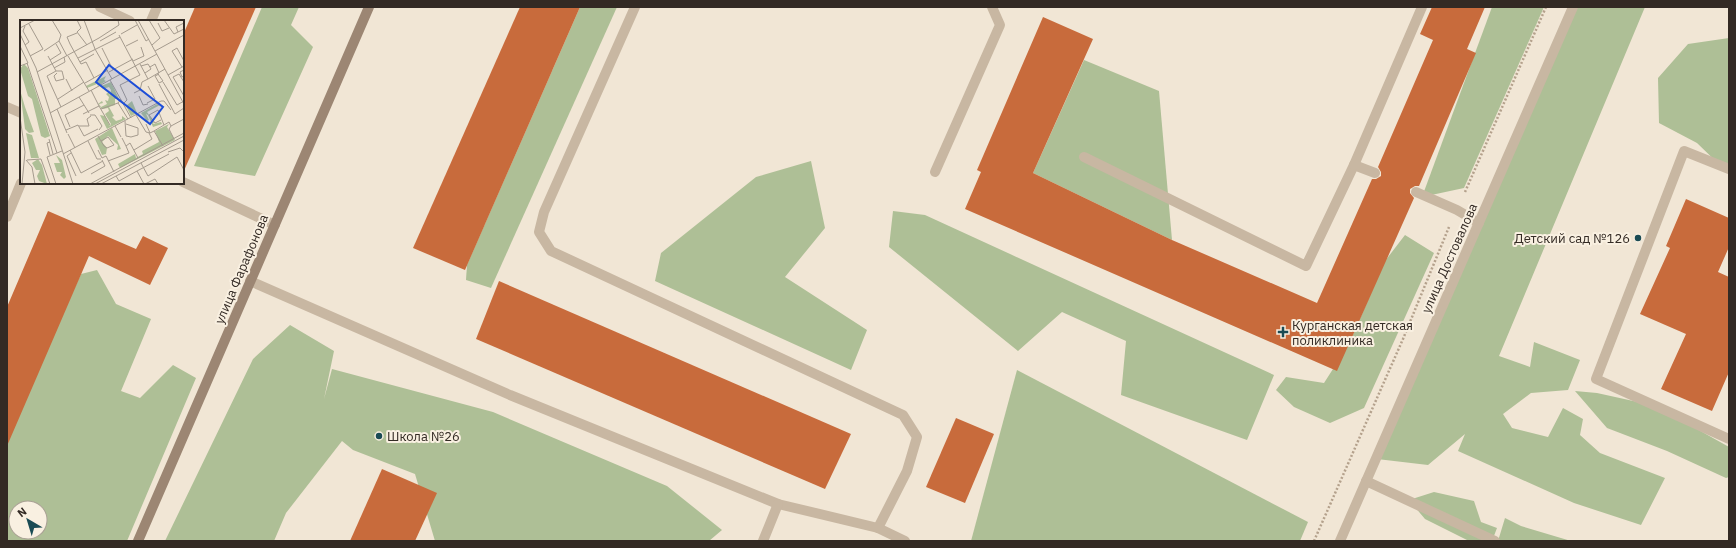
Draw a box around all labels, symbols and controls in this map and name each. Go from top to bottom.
inset map [20,20,184,184]
street label: улица Достовалова [1418,201,1481,316]
street label: улица Фарафонова [211,212,272,327]
place label: Детский сад №126 [1514,230,1630,247]
marker: Детский сад №126 [1633,233,1643,243]
place label: Курганская детская поликлиника [1292,317,1413,349]
marker: Курганская детская поликлиника [1277,326,1289,338]
place label: Школа №26 [387,428,460,445]
marker: Школа №26 [374,431,384,441]
north arrow [8,500,48,540]
text: N [14,504,29,520]

